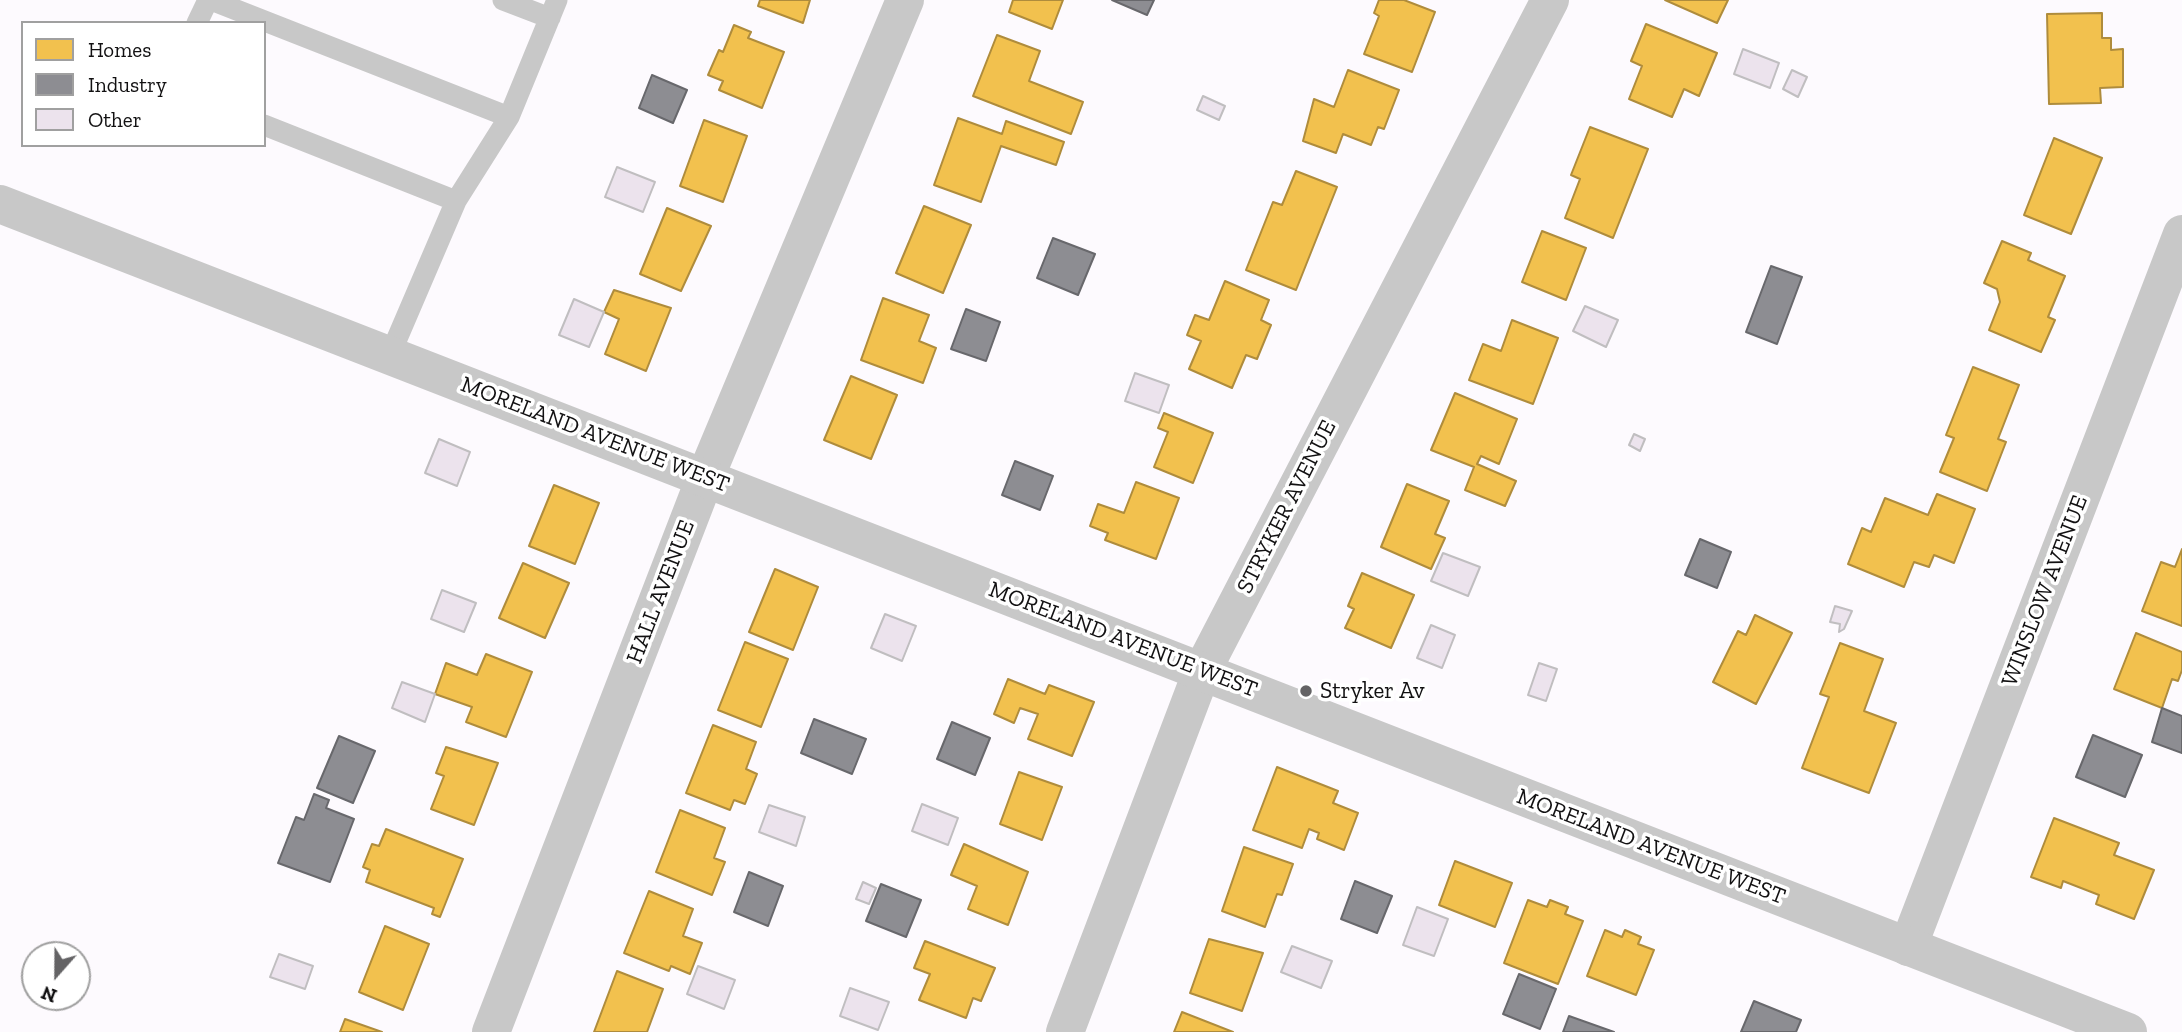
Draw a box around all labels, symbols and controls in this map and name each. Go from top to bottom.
legend [21,21,266,147]
text: Homes [88,37,151,62]
text: Industry [88,72,167,97]
text: Other [88,107,142,132]
street label: MORELAND AVENUE WEST [457,371,733,499]
street label: STRYKER AVENUE [1231,416,1343,598]
street label: WINSLOW AVENUE [1996,492,2094,690]
street label: HALL AVENUE [621,516,701,668]
street label: MORELAND AVENUE WEST [985,576,1261,704]
place label: Stryker Av [1320,677,1425,705]
marker: Stryker Av [1298,683,1314,699]
street label: MORELAND AVENUE WEST [1513,783,1789,911]
north arrow [21,941,91,1011]
text: N [38,981,60,1008]

